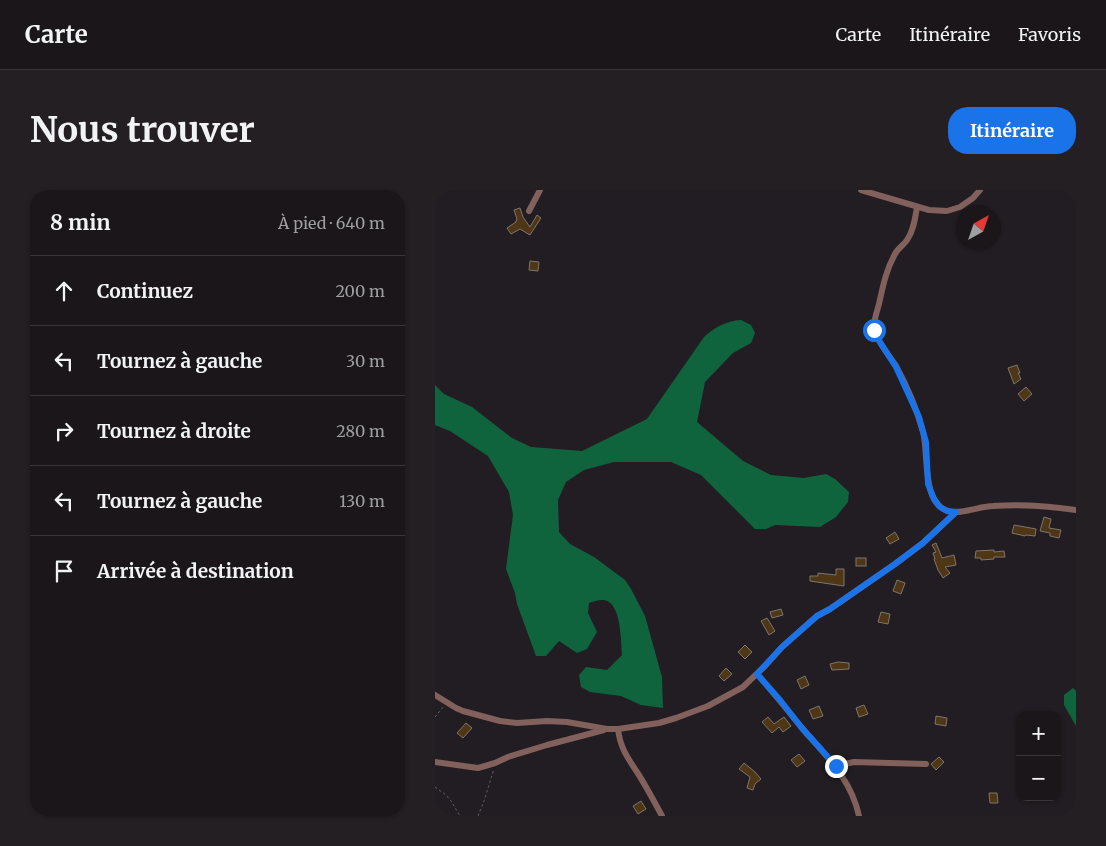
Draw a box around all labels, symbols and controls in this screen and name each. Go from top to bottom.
text: Carte [25,19,88,50]
text: Carte [835,23,881,46]
text: Itinéraire [909,23,990,46]
text: Favoris [1018,23,1081,46]
button: Itinéraire [948,107,1076,154]
text: Nous trouver [30,108,255,152]
north arrow [956,205,1001,250]
text: 8 min [50,209,111,236]
text: À pied · 640 m [278,213,385,233]
icon: ahead [50,277,78,305]
text: Continuez [97,279,193,303]
text: 200 m [335,281,385,301]
route start [863,319,886,342]
icon: left [50,347,78,375]
text: Tournez à gauche [97,349,262,373]
text: 30 m [346,351,385,371]
icon: right [50,417,78,445]
text: Tournez à droite [97,419,251,443]
text: 280 m [336,421,385,441]
icon: left [50,487,78,515]
text: Tournez à gauche [97,489,262,513]
text: 130 m [339,491,385,511]
icon: arrive [50,557,78,585]
text: Arrivée à destination [97,559,294,583]
map controls [1016,711,1061,801]
button: + [1016,711,1061,756]
route end [825,755,848,778]
button: − [1016,756,1061,801]

